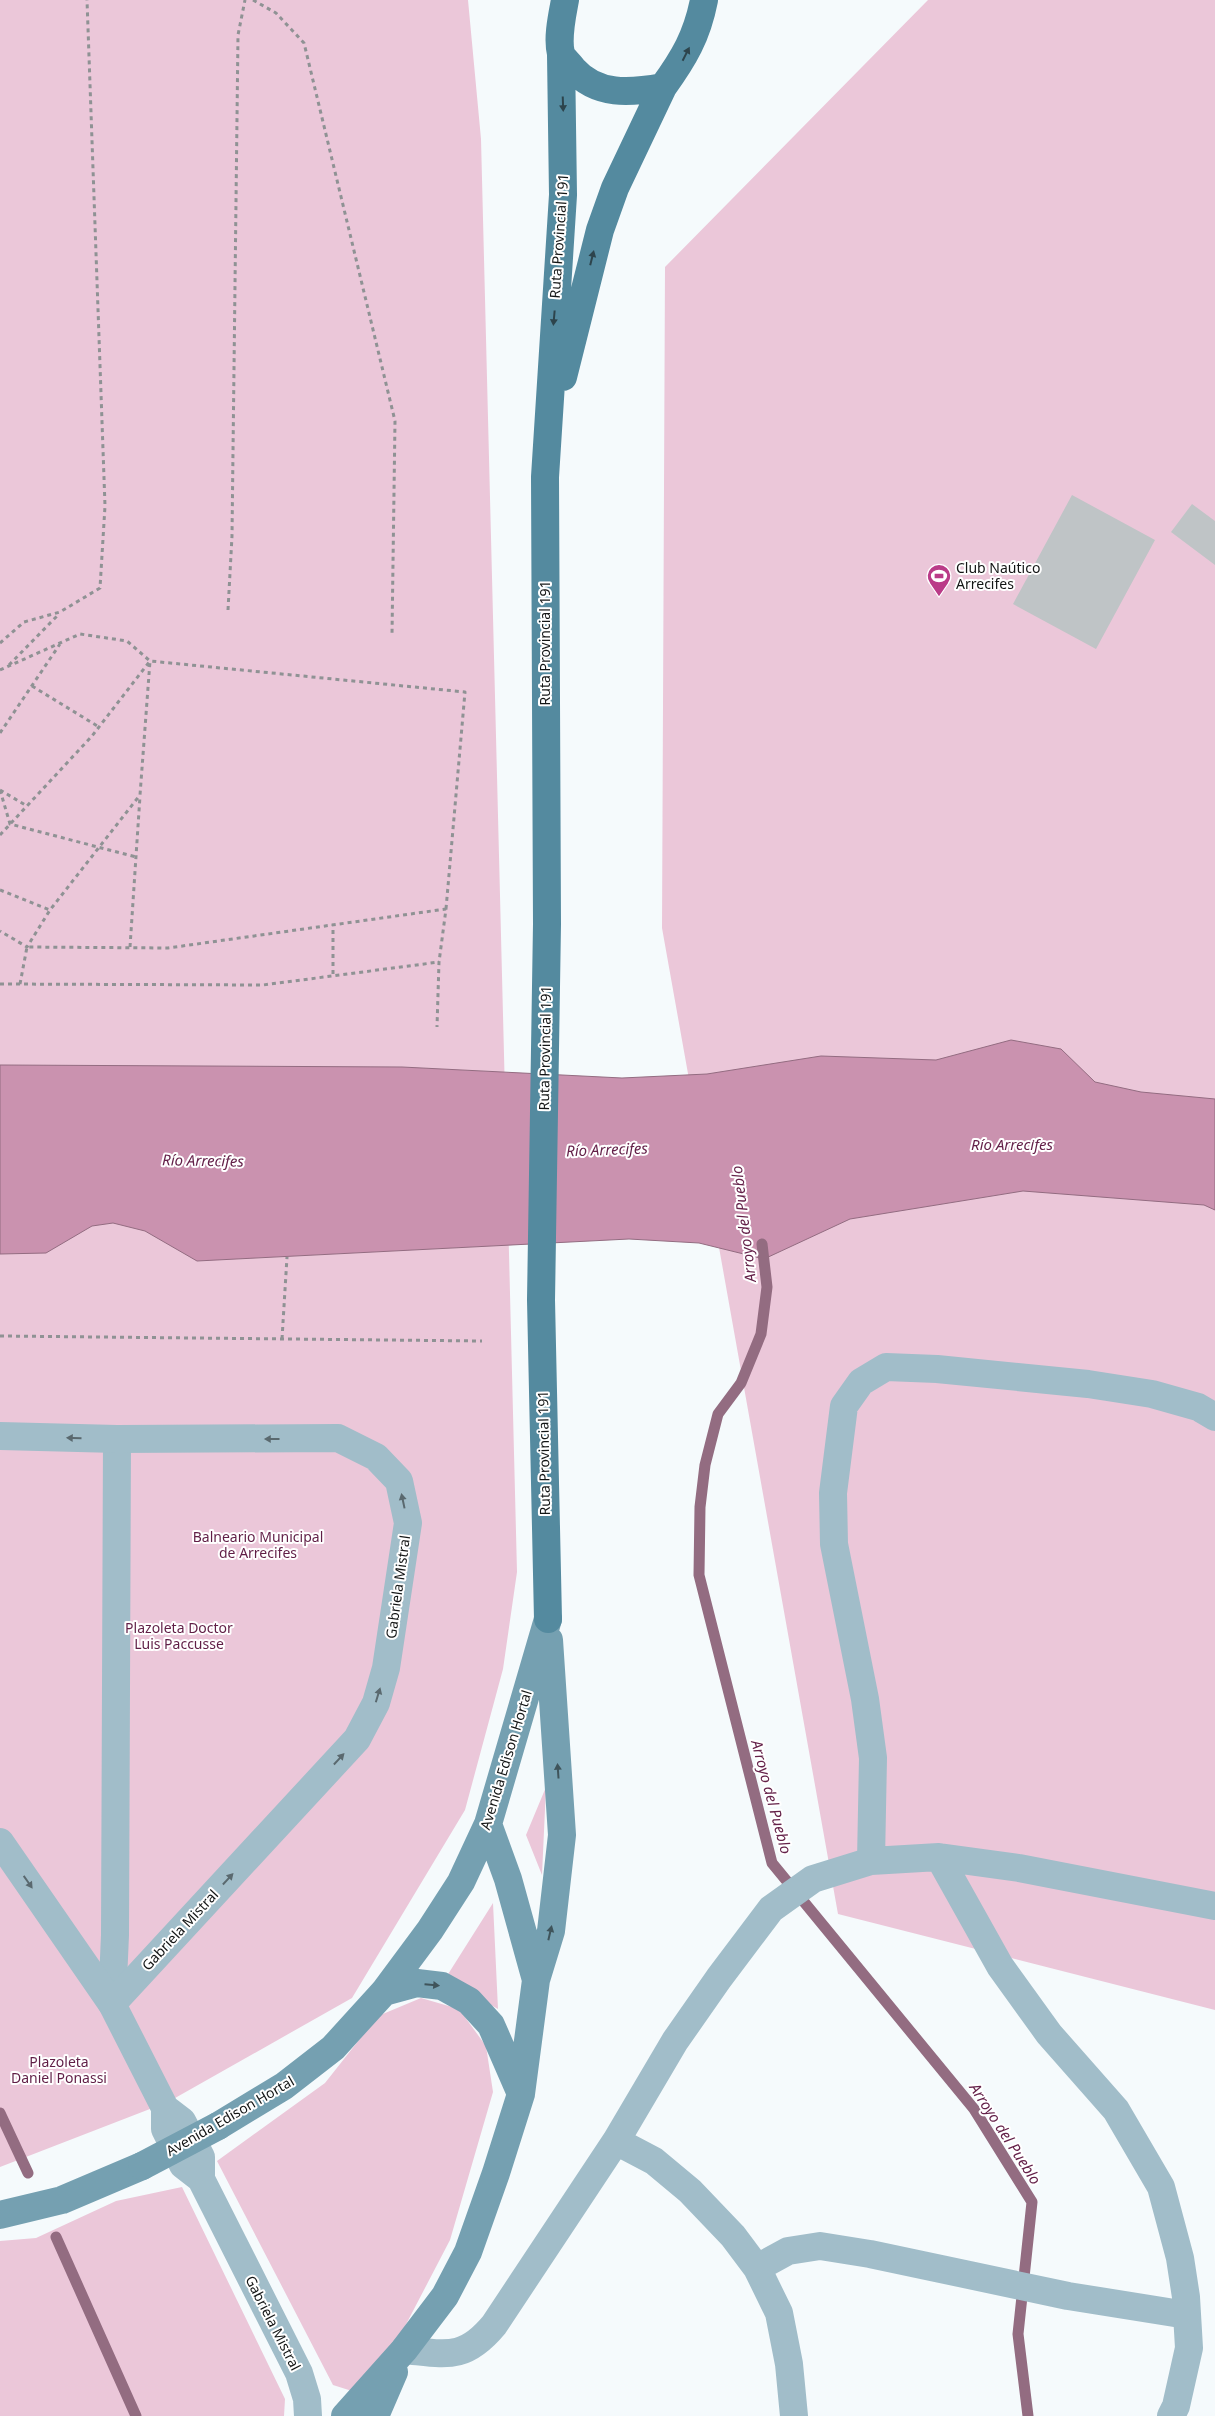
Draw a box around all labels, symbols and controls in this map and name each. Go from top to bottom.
one-way arrow [682,46,690,61]
one-way arrow [559,96,567,112]
street label: Ruta Provincial 191 [545,173,572,299]
one-way arrow [589,251,597,266]
one-way arrow [549,311,557,327]
place label: Club Naútico Arrecifes [956,558,1040,593]
sports icon: Club Naútico Arrecifes [926,563,952,597]
street label: Ruta Provincial 191 [535,581,554,705]
street label: Ruta Provincial 191 [534,985,555,1111]
water label: Río Arrecifes [971,1134,1053,1154]
water label: Río Arrecifes [566,1138,649,1160]
water label: Río Arrecifes [162,1149,245,1171]
water label: Arroyo del Pueblo [726,1165,760,1284]
street label: Ruta Provincial 191 [533,1390,554,1516]
one-way arrow [66,1434,82,1442]
one-way arrow [264,1435,280,1443]
one-way arrow [399,1493,407,1509]
park label: Balneario Municipal de Arrecifes [193,1527,323,1562]
street label: Gabriela Mistral [381,1534,414,1640]
park label: Plazoleta Doctor Luis Paccusse [125,1618,233,1653]
one-way arrow [375,1688,383,1703]
street label: Avenida Edison Hortal [475,1688,536,1832]
water label: Arroyo del Pueblo [747,1737,797,1856]
one-way arrow [333,1753,344,1766]
one-way arrow [554,1763,562,1779]
one-way arrow [222,1873,234,1885]
one-way arrow [23,1875,33,1889]
street label: Gabriela Mistral [137,1885,222,1974]
one-way arrow [546,1925,554,1940]
one-way arrow [424,1981,440,1989]
park label: Plazoleta Daniel Ponassi [11,2052,107,2087]
street label: Avenida Edison Hortal [162,2071,297,2160]
water label: Arroyo del Pueblo [965,2078,1046,2188]
street label: Gabriela Mistral [241,2272,306,2373]

